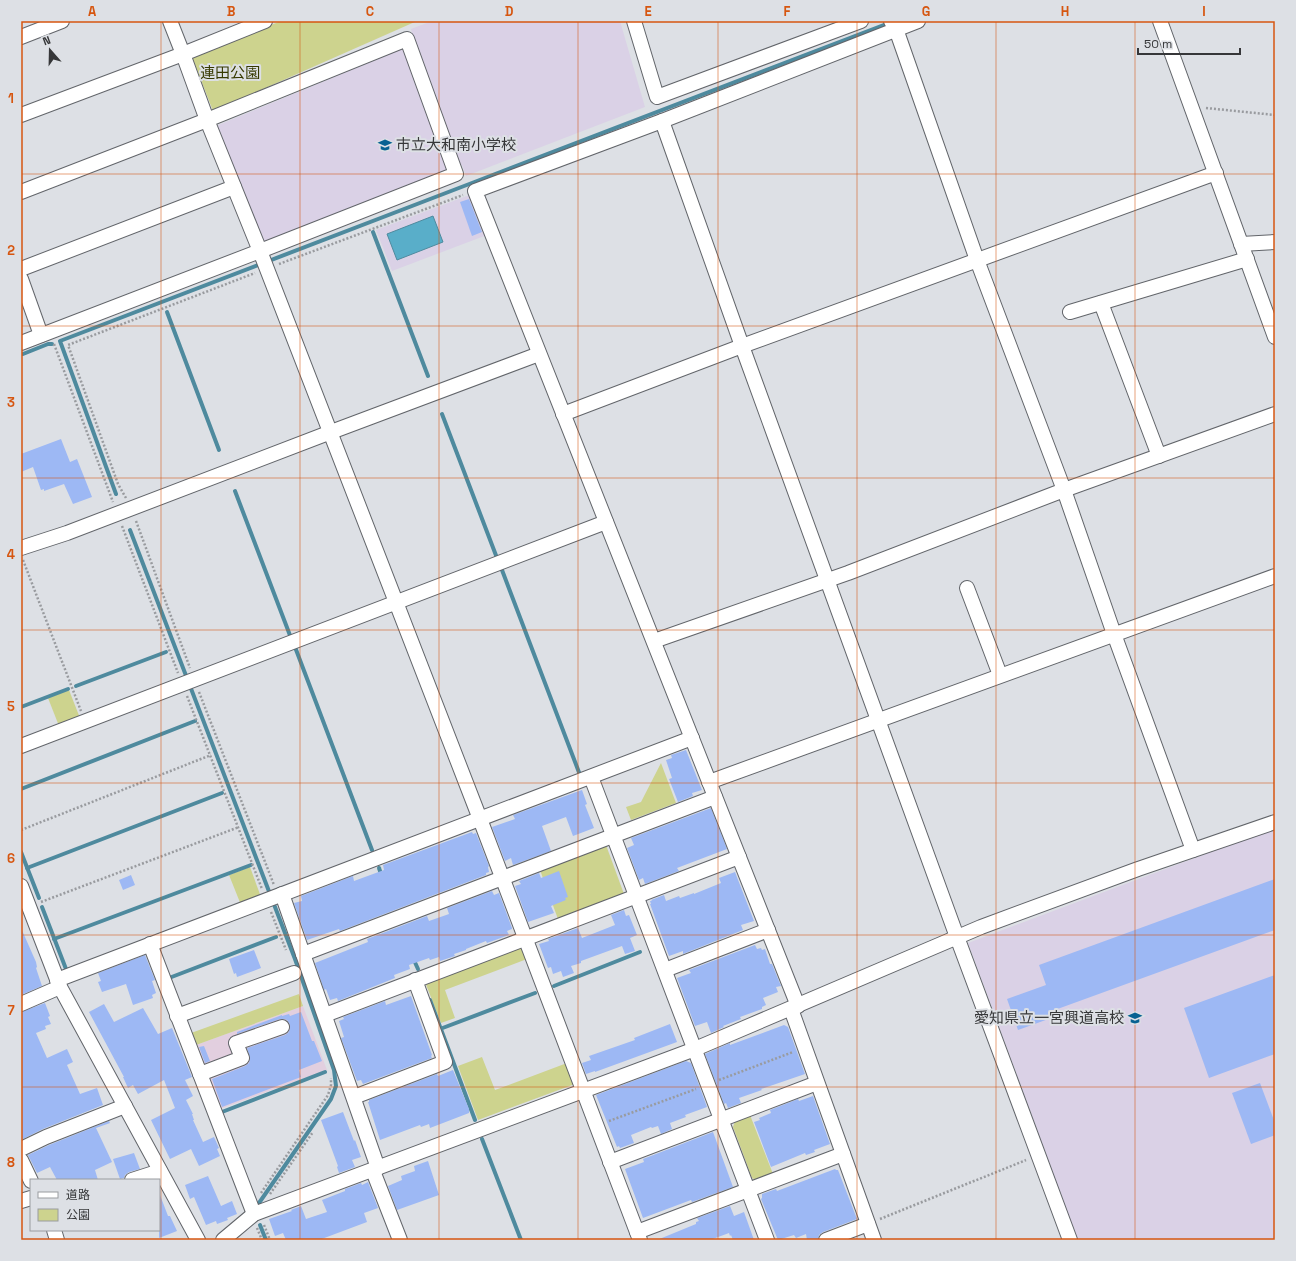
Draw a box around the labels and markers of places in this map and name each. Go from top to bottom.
place label: 市立大和南小学校 [396,135,516,154]
school or university icon: 市立大和南小学校 [377,137,393,153]
place label: 愛知県立一宮興道高校 [974,1008,1124,1027]
school or university icon: 愛知県立一宮興道高校 [1127,1010,1143,1026]

